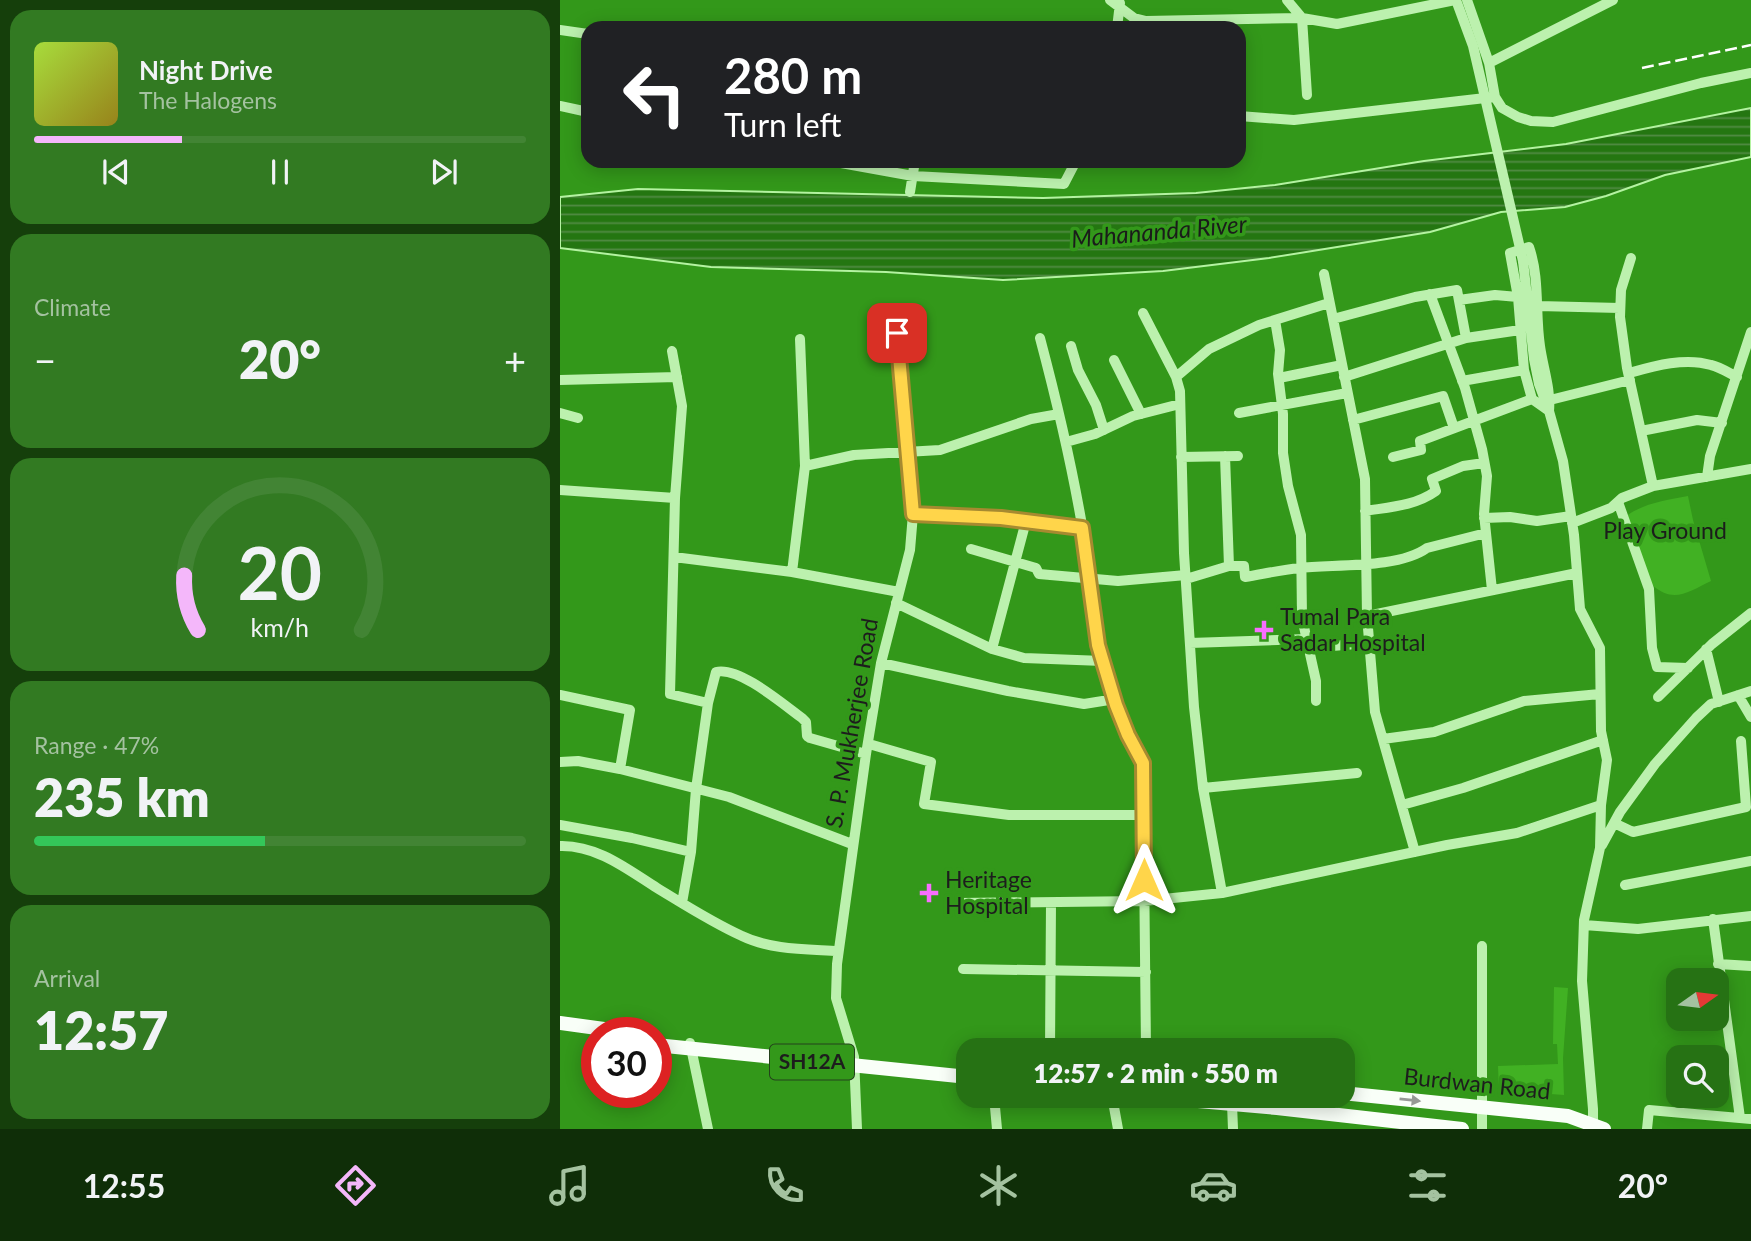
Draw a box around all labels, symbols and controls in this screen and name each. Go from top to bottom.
text: 280 m [724,46,862,104]
icon: left [609,49,700,140]
text: Night Drive [139,54,273,86]
text: The Halogens [139,86,277,114]
text: Turn left [724,105,841,144]
icon: previous [97,153,135,191]
icon: pause [261,153,299,191]
icon: next [425,153,463,191]
water label: Mahananda River [1070,208,1249,253]
text: Climate [34,293,111,321]
pin [867,303,927,363]
icon: arrive [878,314,916,352]
text: 20° [239,328,321,390]
text: − [34,337,56,383]
text: + [504,337,526,383]
park label: Play Ground [1603,516,1727,544]
text: 20 [238,529,322,617]
place label: Tumal Para Sadar Hospital [1280,602,1426,656]
text: km/h [251,612,309,642]
street label: S. P. Mukherjee Road [819,616,883,830]
marker: Tumal Para Sadar Hospital [1254,620,1274,640]
text: Range · 47% [34,731,159,759]
text: 235 km [34,766,210,828]
position arrow [1107,843,1181,917]
place label: Heritage Hospital [945,865,1032,919]
marker: Heritage Hospital [919,883,939,903]
text: Arrival [34,964,100,992]
north arrow [1666,968,1729,1031]
map controls [1666,968,1729,1108]
text: 12:57 [34,999,168,1061]
speed limit sign: 30 [581,1017,672,1108]
road number: SH12A [770,1044,854,1080]
button: search [1666,1045,1729,1108]
text: 12:57 · 2 min · 550 m [1033,1057,1278,1089]
street label: Burdwan Road [1402,1061,1552,1105]
one-way arrow [1399,1095,1421,1106]
icon: directions [331,1161,380,1210]
icon: music [545,1161,594,1210]
icon: phone [760,1161,809,1210]
icon: climate [974,1161,1023,1210]
icon: car [1189,1161,1238,1210]
icon: filters [1403,1161,1452,1210]
text: 12:55 [83,1166,165,1205]
text: 20° [1618,1166,1668,1205]

